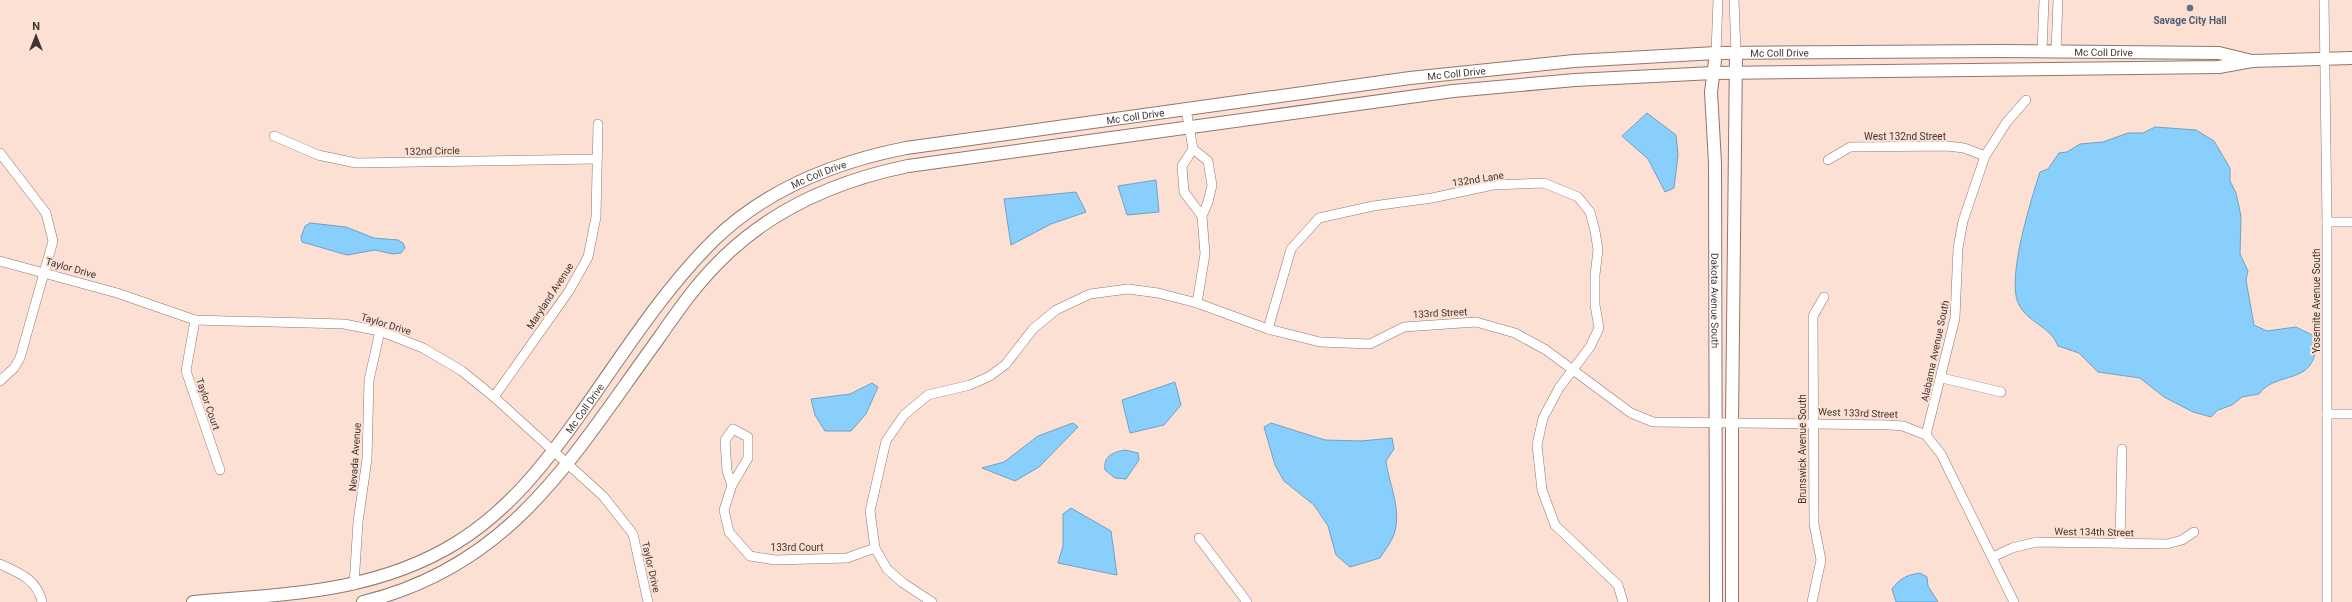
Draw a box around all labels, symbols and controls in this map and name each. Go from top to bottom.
marker: Savage City Hall [2185,3,2195,13]
place label: Savage City Hall [2153,15,2227,26]
north arrow [16,16,56,56]
text: N [32,20,40,33]
street label: Mc Coll Drive [2074,46,2133,58]
street label: Mc Coll Drive [1750,47,1809,58]
street label: Mc Coll Drive [1427,65,1486,82]
street label: Mc Coll Drive [1106,107,1165,126]
street label: West 132nd Street [1864,131,1946,142]
street label: 132nd Circle [404,145,460,157]
street label: Mc Coll Drive [789,158,847,190]
street label: 132nd Lane [1451,169,1505,189]
street label: Yosemite Avenue South [2311,248,2322,354]
street label: Dakota Avenue South [1710,253,1721,348]
street label: Taylor Drive [44,256,98,280]
street label: Maryland Avenue [525,261,575,331]
street label: Alabama Avenue South [1919,299,1951,403]
street label: 133rd Street [1412,306,1468,320]
street label: Taylor Drive [360,311,412,337]
street label: Taylor Court [194,377,222,431]
street label: Mc Coll Drive [563,381,606,435]
street label: Brunswick Avenue South [1797,394,1808,504]
street label: West 133rd Street [1818,406,1898,420]
street label: Nevada Avenue [347,422,363,492]
street label: West 134th Street [2054,526,2134,538]
street label: Taylor Drive [640,540,662,594]
street label: 133rd Court [771,542,823,553]

